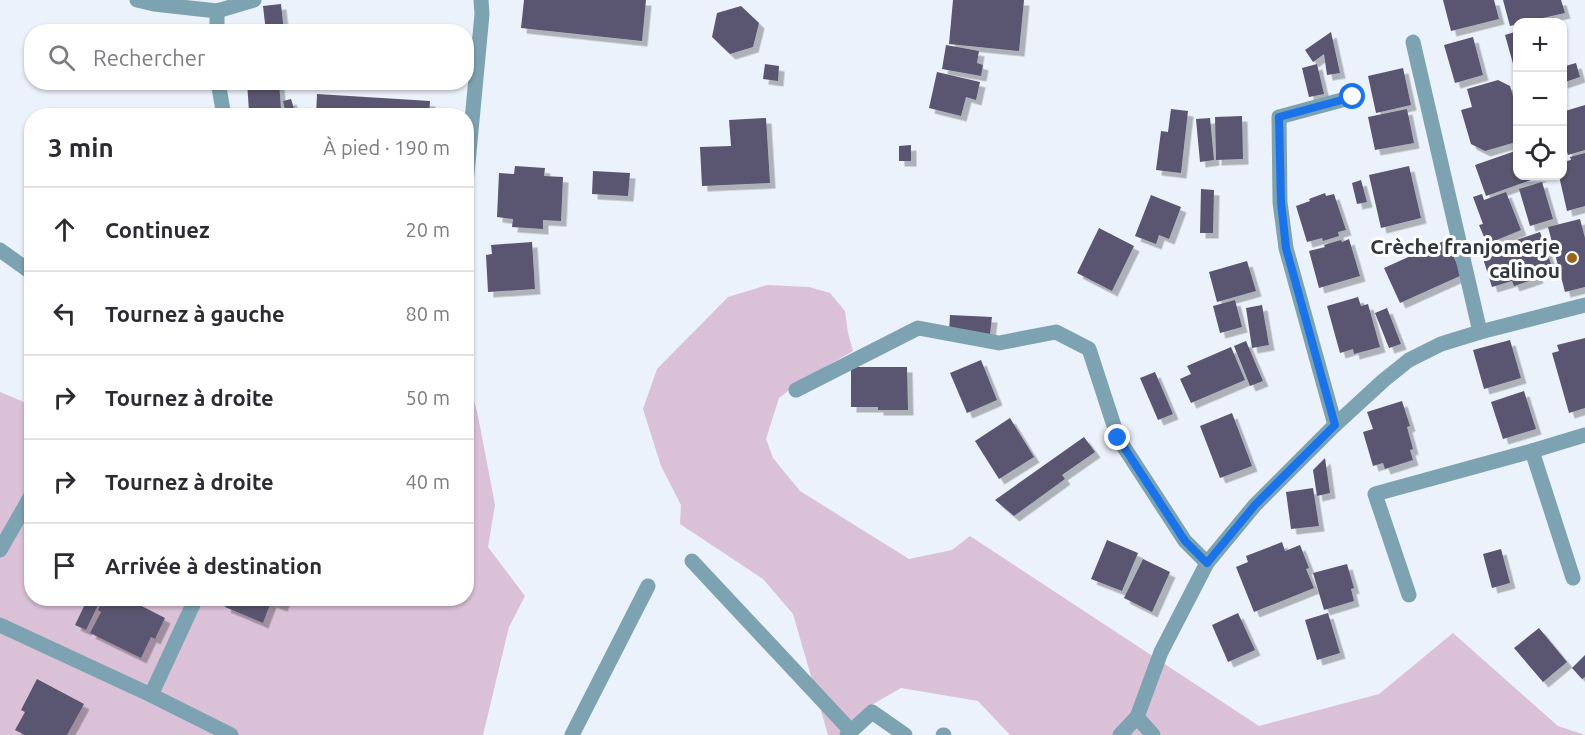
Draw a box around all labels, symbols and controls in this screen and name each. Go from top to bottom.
map controls [1513,18,1567,180]
button: + [1513,18,1567,72]
search box [24,24,474,90]
icon: search [45,41,78,74]
text: Rechercher [93,45,205,70]
button: − [1513,72,1567,126]
route start [1339,83,1365,109]
button: locate [1513,126,1567,180]
text: 3 min [48,133,114,162]
text: À pied · 190 m [323,136,450,159]
icon: ahead [48,213,81,246]
text: Continuez [105,217,210,242]
text: 20 m [406,218,450,241]
place label: Crèche franjomerje calinou [1370,234,1560,282]
marker: Crèche franjomerje calinou [1565,251,1579,265]
icon: left [48,297,81,330]
text: Tournez à gauche [105,301,285,326]
text: 80 m [406,302,450,325]
icon: right [48,381,81,414]
text: Tournez à droite [105,385,274,410]
text: 50 m [406,386,450,409]
route end [1104,424,1130,450]
icon: right [48,465,81,498]
text: Tournez à droite [105,469,274,494]
text: 40 m [406,470,450,493]
icon: arrive [48,549,81,582]
text: Arrivée à destination [105,553,322,578]

